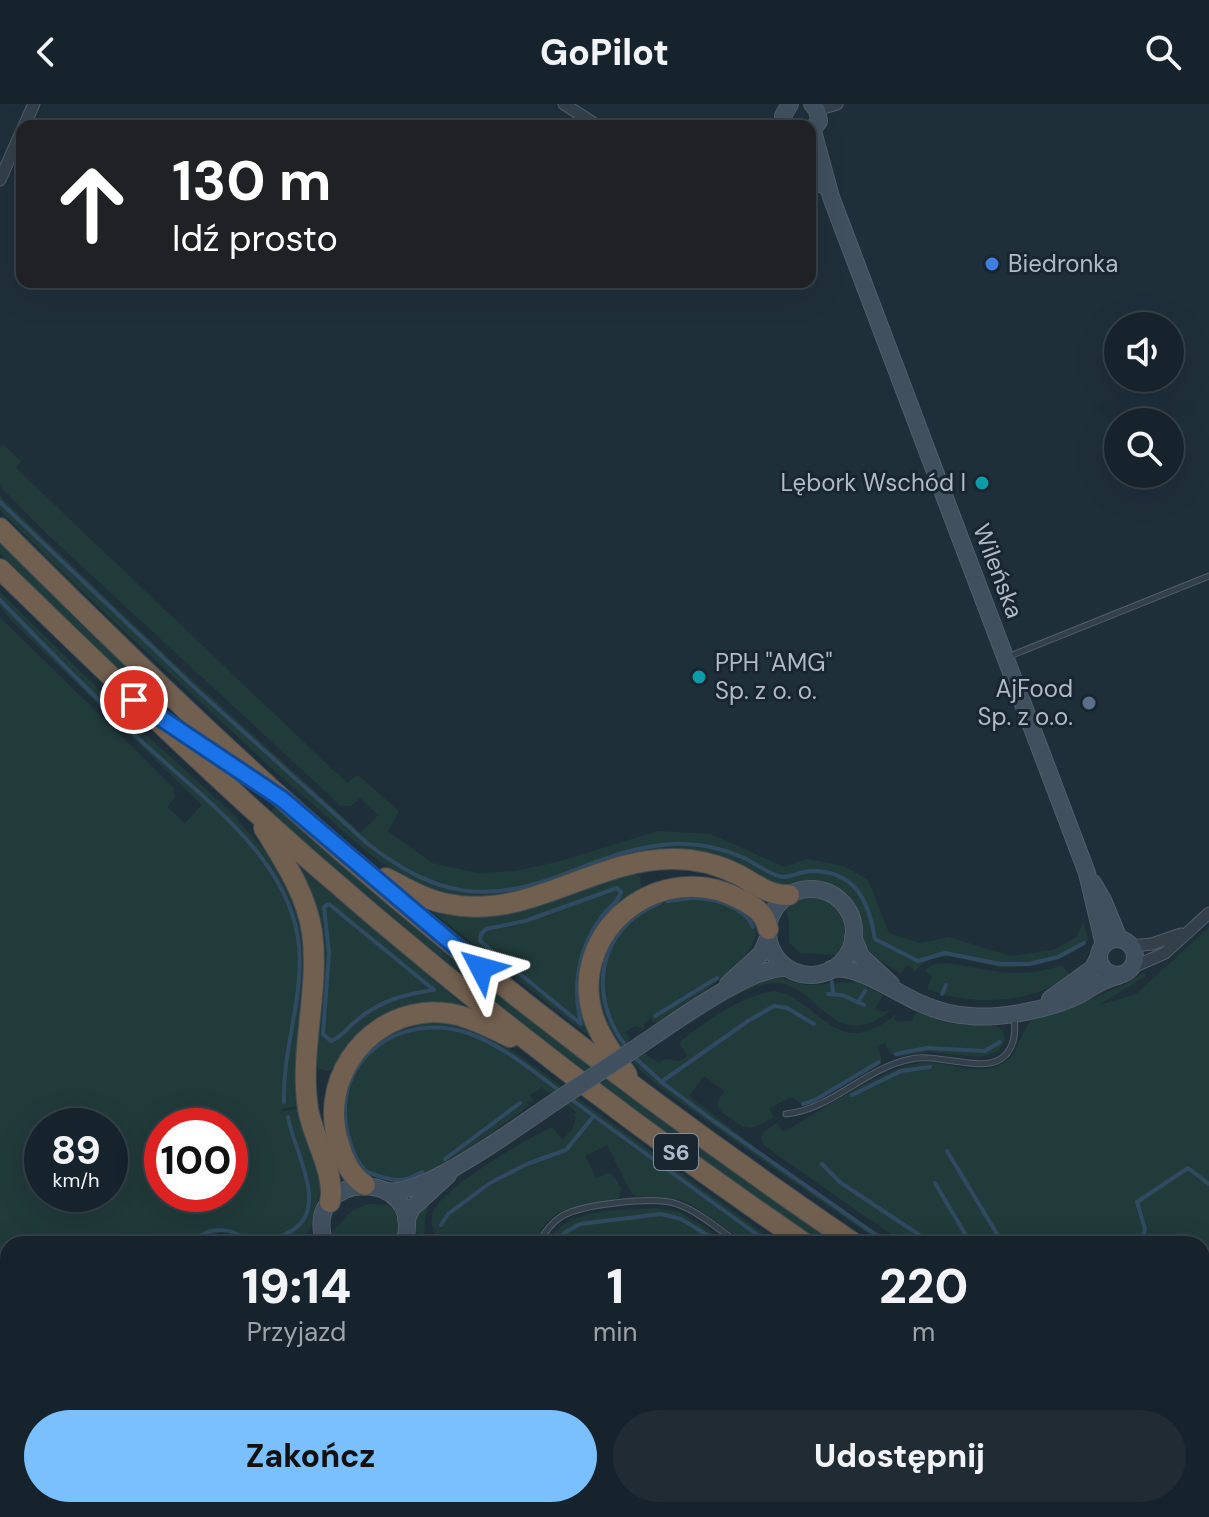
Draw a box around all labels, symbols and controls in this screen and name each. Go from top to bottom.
text: GoPilot [540,29,669,76]
icon: back [24,30,68,74]
icon: search [1141,30,1185,74]
text: 130 m [172,144,331,217]
icon: ahead [40,152,144,256]
text: Idź prosto [172,215,338,262]
place label: Biedronka [1008,248,1118,279]
marker: Biedronka [983,255,1001,273]
map controls [1104,312,1184,488]
button: sound [1104,312,1184,392]
button: search [1104,408,1184,488]
place label: Lębork Wschód I [780,467,966,498]
marker: Lębork Wschód I [973,474,991,492]
street label: Wileńska [966,519,1031,623]
place label: PPH "AMG" Sp. z o. o. [715,647,832,706]
pin [100,666,168,734]
marker: PPH "AMG" Sp. z o. o. [690,668,708,686]
place label: AjFood Sp. z o.o. [978,673,1073,732]
icon: arrive [112,678,156,722]
marker: AjFood Sp. z o.o. [1080,694,1098,712]
position arrow [439,926,523,1010]
speed limit sign: 100 [144,1108,248,1212]
text: 89 [51,1124,101,1176]
road number: S6 [654,1134,698,1170]
text: km/h [52,1167,100,1193]
text: 19:14 [242,1255,351,1318]
text: 1 [606,1255,624,1318]
text: 220 [879,1255,968,1318]
text: Przyjazd [247,1315,346,1349]
text: min [593,1315,637,1349]
text: m [912,1315,935,1349]
button: Zakończ [24,1410,597,1502]
button: Udostępnij [613,1410,1186,1502]

